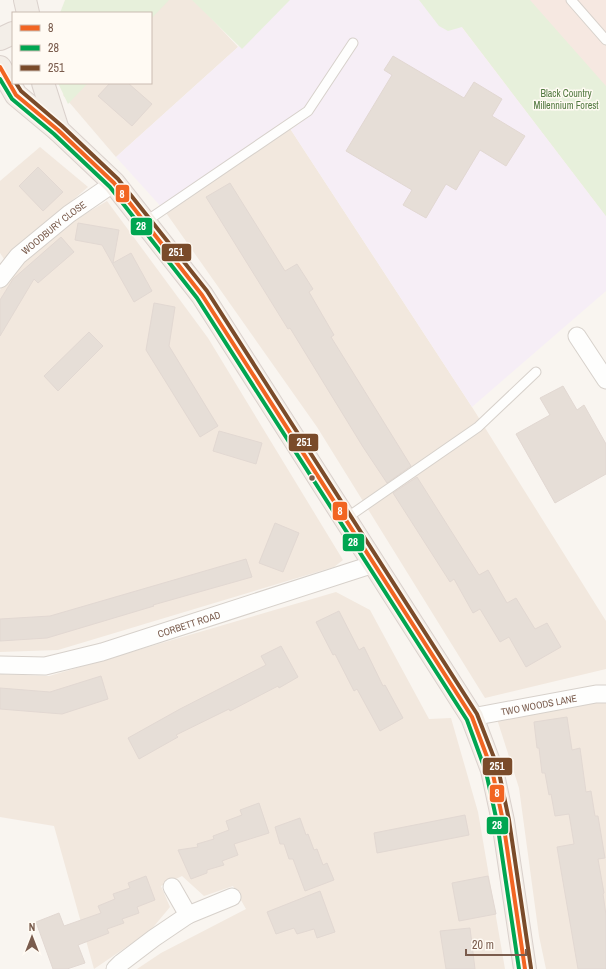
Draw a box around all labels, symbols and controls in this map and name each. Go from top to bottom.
legend [12,12,152,84]
text: 8 [48,20,53,36]
text: 28 [48,40,59,56]
text: 251 [48,60,65,76]
park label: Black Country Millennium Forest [533,87,599,112]
line badge: 8 [115,184,130,203]
text: 8 [119,187,125,201]
street label: WOODBURY CLOSE [19,198,89,257]
line badge: 28 [130,217,153,236]
text: 28 [136,219,146,233]
line badge: 251 [161,243,192,262]
text: 251 [168,245,184,259]
line badge: 251 [288,433,319,452]
text: 251 [296,435,312,449]
unlabelled marker [307,473,317,483]
line badge: 8 [332,501,348,521]
text: 8 [337,504,343,518]
line badge: 28 [342,533,365,552]
text: 28 [348,535,358,549]
street label: CORBETT ROAD [156,608,222,641]
street label: TWO WOODS LANE [500,692,578,719]
line badge: 251 [482,757,513,776]
text: 251 [489,759,505,773]
line badge: 8 [489,784,505,803]
text: 8 [494,786,500,800]
line badge: 28 [486,816,509,835]
text: 28 [492,818,502,832]
north arrow [12,917,52,957]
text: N [29,920,35,934]
scale bar [466,931,526,957]
text: 20 m [472,937,494,953]

